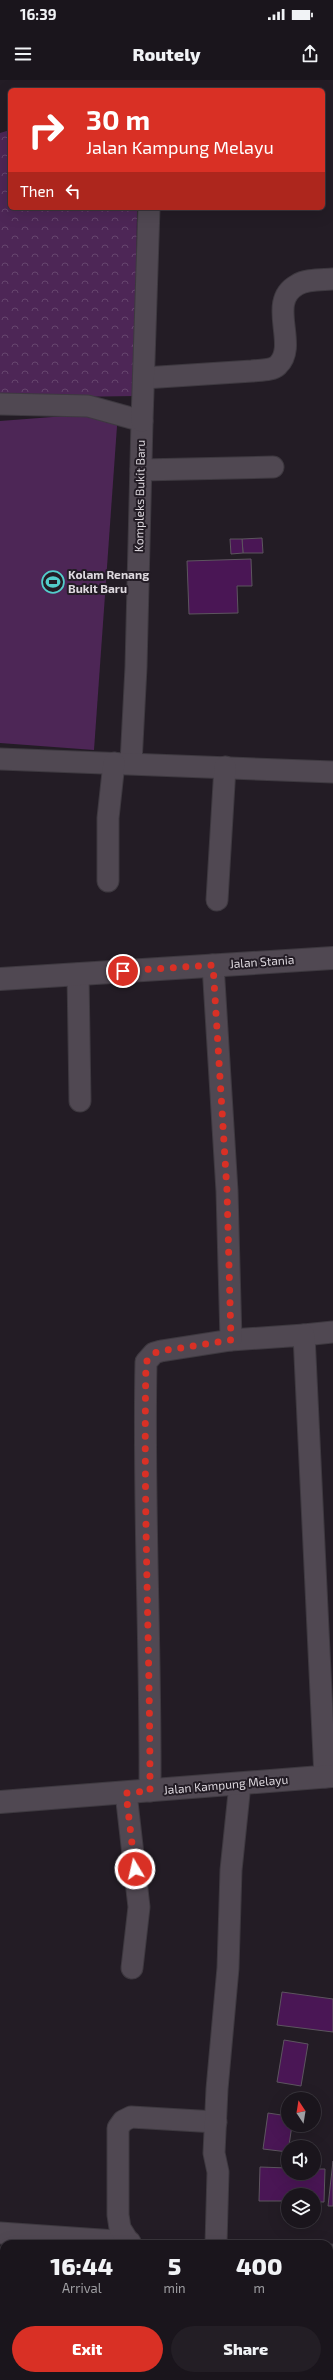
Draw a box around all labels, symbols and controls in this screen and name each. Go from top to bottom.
text: 16:39 [20,5,57,23]
icon: menu [12,43,34,65]
text: Routely [133,43,200,65]
icon: share [299,43,321,65]
text: 30 m [86,102,150,136]
icon: right [20,104,72,156]
text: Jalan Kampung Melayu [86,136,274,158]
icon: left [62,180,84,202]
text: Then [20,182,54,200]
street label: Kompleks Bukit Baru [131,440,147,552]
place label: Kolam Renang Bukit Baru [68,567,149,595]
sports icon: Kolam Renang Bukit Baru [40,569,66,595]
street label: Jalan Stania [229,952,295,970]
pin [106,954,140,988]
icon: arrive [112,960,134,982]
street label: Jalan Kampung Melayu [163,1772,289,1796]
position arrow [114,1848,156,1890]
north arrow [281,2092,321,2132]
map controls [281,2092,321,2228]
button: sound [281,2140,321,2180]
button: layers [281,2188,321,2228]
text: 16:44 [50,2251,113,2280]
text: 5 [168,2251,181,2280]
text: 400 [236,2251,283,2280]
text: Arrival [62,2280,102,2296]
text: min [164,2280,186,2296]
text: m [254,2280,265,2296]
button: Exit [12,2326,163,2372]
button: Share [171,2326,321,2372]

